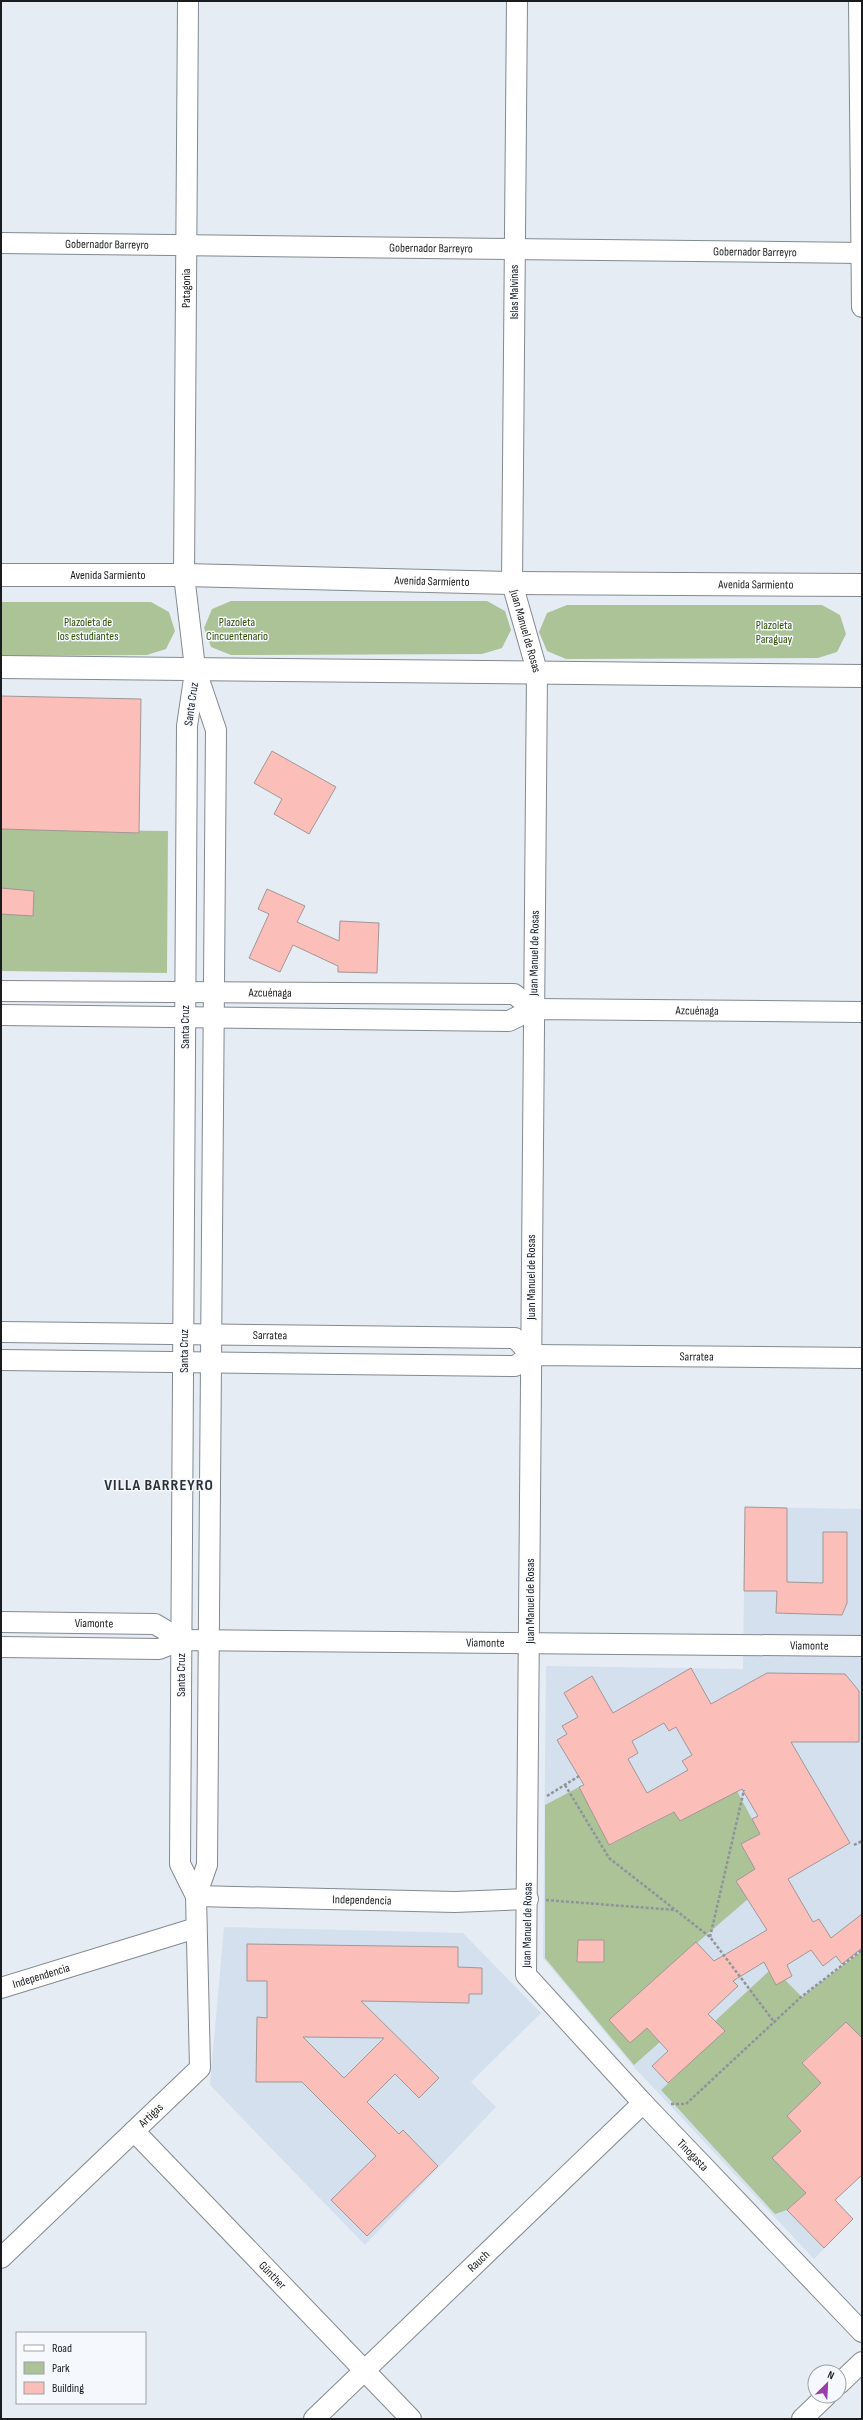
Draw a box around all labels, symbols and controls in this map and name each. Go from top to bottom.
street label: Gobernador Barreyro [65,237,149,253]
street label: Gobernador Barreyro [389,241,473,256]
street label: Gobernador Barreyro [713,244,797,260]
street label: Islas Malvinas [507,265,522,319]
street label: Patagonia [179,268,194,308]
street label: Avenida Sarmiento [69,568,146,583]
street label: Avenida Sarmiento [393,573,470,590]
street label: Avenida Sarmiento [717,577,794,593]
street label: Juan Manuel de Rosas [506,587,544,674]
park label: Plazoleta de los estudiantes [57,615,119,644]
park label: Plazoleta Cincuentenario [206,615,268,644]
park label: Plazoleta Paraguay [756,618,793,647]
street label: Santa Cruz [181,681,202,727]
street label: Juan Manuel de Rosas [526,910,543,997]
street label: Azcuénaga [247,985,292,1001]
street label: Azcuénaga [675,1003,719,1019]
street label: Santa Cruz [178,1004,193,1049]
street label: Juan Manuel de Rosas [524,1234,539,1321]
street label: Santa Cruz [177,1328,192,1373]
street label: Sarratea [253,1328,288,1343]
street label: Sarratea [679,1349,714,1365]
district label: VILLA BARREYRO [104,1476,214,1495]
street label: Juan Manuel de Rosas [523,1558,538,1645]
street label: Viamonte [75,1616,114,1631]
street label: Viamonte [466,1636,505,1651]
street label: Viamonte [790,1638,829,1654]
street label: Santa Cruz [174,1652,189,1697]
street label: Juan Manuel de Rosas [519,1882,536,1969]
street label: Independencia [332,1892,392,1909]
street label: Independencia [11,1960,72,1992]
street label: Artigas [135,2100,167,2131]
street label: Tinogasta [674,2136,712,2175]
street label: Rauch [465,2247,493,2275]
street label: Günther [255,2258,290,2293]
legend [16,2332,146,2404]
text: Road [52,2341,72,2356]
text: Park [52,2361,70,2376]
north arrow [807,2364,847,2404]
text: N [826,2368,836,2383]
text: Building [52,2381,84,2396]

